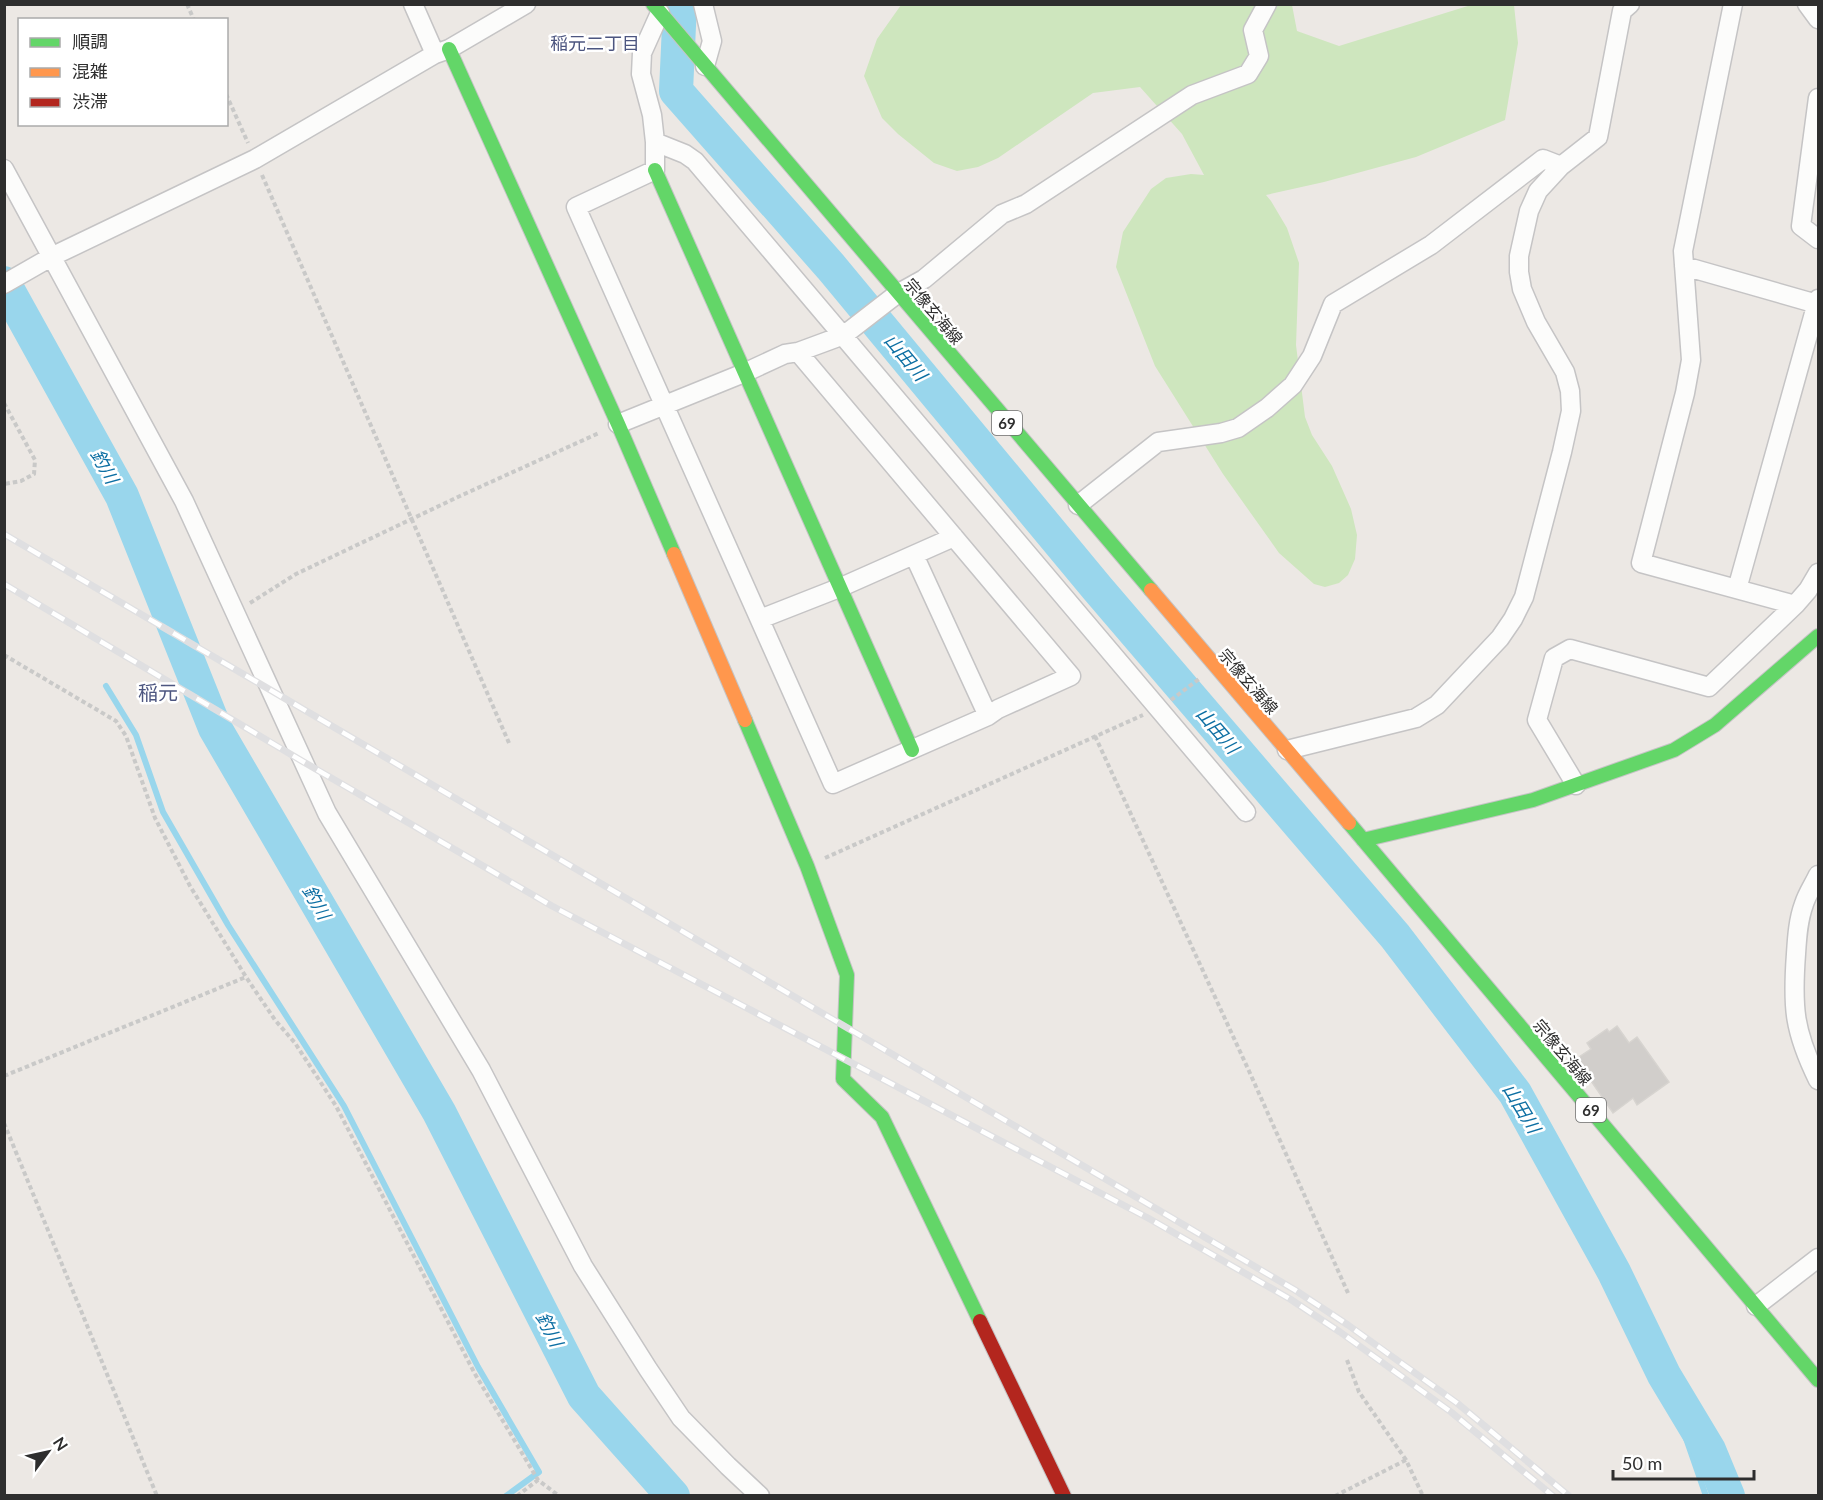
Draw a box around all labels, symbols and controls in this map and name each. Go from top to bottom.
legend [18,18,228,126]
text: 順調 [72,30,108,52]
district label: 稲元二丁目 [550,32,640,54]
text: 混雑 [72,60,108,82]
text: 渋滞 [72,90,108,112]
street label: 宗像玄海線 [901,274,967,348]
water label: 山田川 [880,329,933,386]
road number: 69 [992,411,1022,435]
water label: 釣川 [87,445,124,489]
street label: 宗像玄海線 [1216,645,1282,717]
district label: 稲元 [138,680,178,704]
water label: 山田川 [1192,702,1245,759]
water label: 釣川 [298,881,337,925]
street label: 宗像玄海線 [1530,1015,1596,1089]
water label: 山田川 [1499,1079,1546,1139]
road number: 69 [1576,1098,1606,1122]
water label: 釣川 [532,1308,569,1352]
north arrow [18,1422,78,1482]
text: N [50,1433,72,1454]
scale bar [1613,1443,1754,1481]
text: 50 m [1622,1452,1662,1474]

